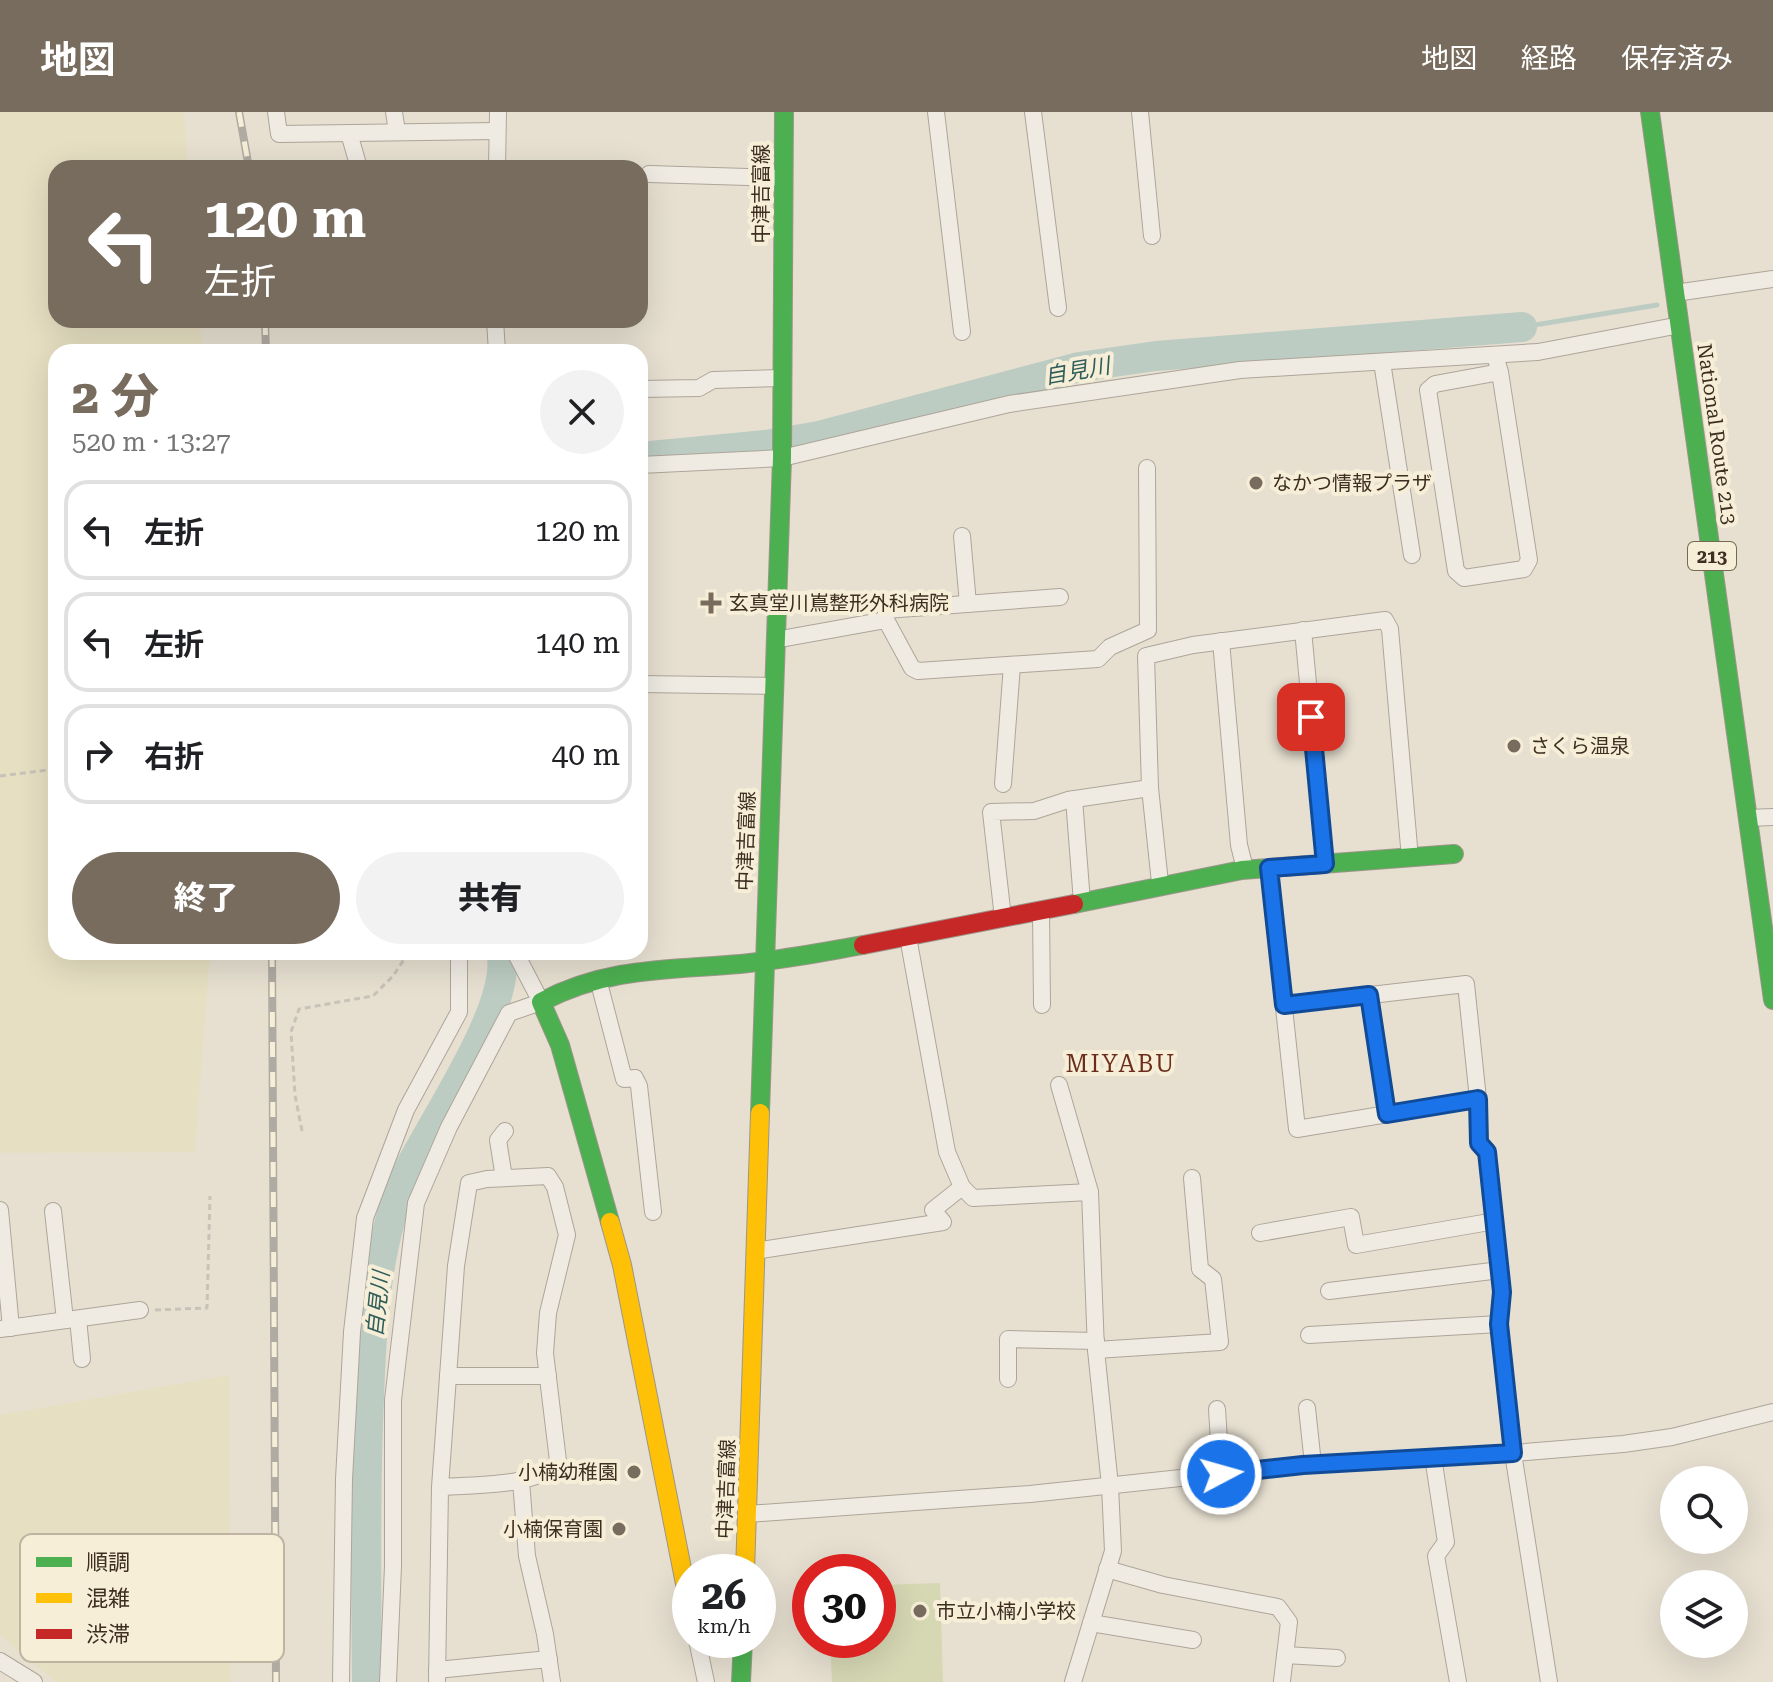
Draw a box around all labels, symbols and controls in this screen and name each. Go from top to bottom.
text: 地図 [40,38,116,82]
text: 地図 [1421,42,1477,75]
text: 経路 [1521,42,1577,75]
text: 保存済み [1621,42,1733,75]
street label: 中津吉富線 [749,144,773,244]
text: 120 m [204,185,366,251]
icon: left [72,192,176,296]
text: 左折 [204,261,276,303]
street label: National Route 213 [1692,342,1742,526]
water label: 自見川 [1042,353,1114,389]
text: 2 分 [72,369,159,425]
button: close [540,370,624,454]
text: 520 m · 13:27 [72,427,231,457]
place label: なかつ情報プラザ [1272,471,1432,495]
marker: なかつ情報プラザ [1247,474,1265,492]
icon: left [76,508,120,552]
text: 120 m [535,513,620,548]
text: 左折 [144,515,204,550]
road number: 213 [1688,542,1736,570]
place label: 玄真堂川嶌整形外科病院 [729,591,949,615]
marker: 玄真堂川嶌整形外科病院 [700,592,722,614]
icon: left [76,620,120,664]
text: 140 m [535,625,620,660]
text: 左折 [144,627,204,662]
pin [1277,683,1345,751]
icon: arrive [1289,695,1333,739]
icon: right [76,732,120,776]
place label: さくら温泉 [1530,734,1630,758]
text: 40 m [551,737,620,772]
marker: さくら温泉 [1505,737,1523,755]
text: 右折 [144,739,204,774]
street label: 中津吉富線 [732,791,760,891]
button: 終了 [72,852,340,944]
button: 共有 [356,852,624,944]
district label: MIYABU [1066,1050,1176,1078]
water label: 自見川 [362,1268,394,1338]
position arrow [1179,1432,1263,1516]
street label: 中津吉富線 [712,1439,740,1539]
place label: 小楠幼稚園 [518,1460,618,1484]
marker: 小楠幼稚園 [625,1463,643,1481]
map controls [1660,1466,1748,1658]
button: search [1660,1466,1748,1554]
place label: 小楠保育園 [503,1517,603,1541]
marker: 小楠保育園 [610,1520,628,1538]
legend [20,1534,284,1662]
text: 順調 [86,1550,130,1575]
speed limit sign: 30 [792,1554,896,1658]
button: layers [1660,1570,1748,1658]
text: 26 [702,1572,746,1619]
text: 混雑 [86,1586,130,1611]
place label: 市立小楠小学校 [936,1599,1076,1623]
marker: 市立小楠小学校 [911,1602,929,1620]
text: km/h [697,1614,751,1638]
text: 渋滞 [86,1622,130,1647]

